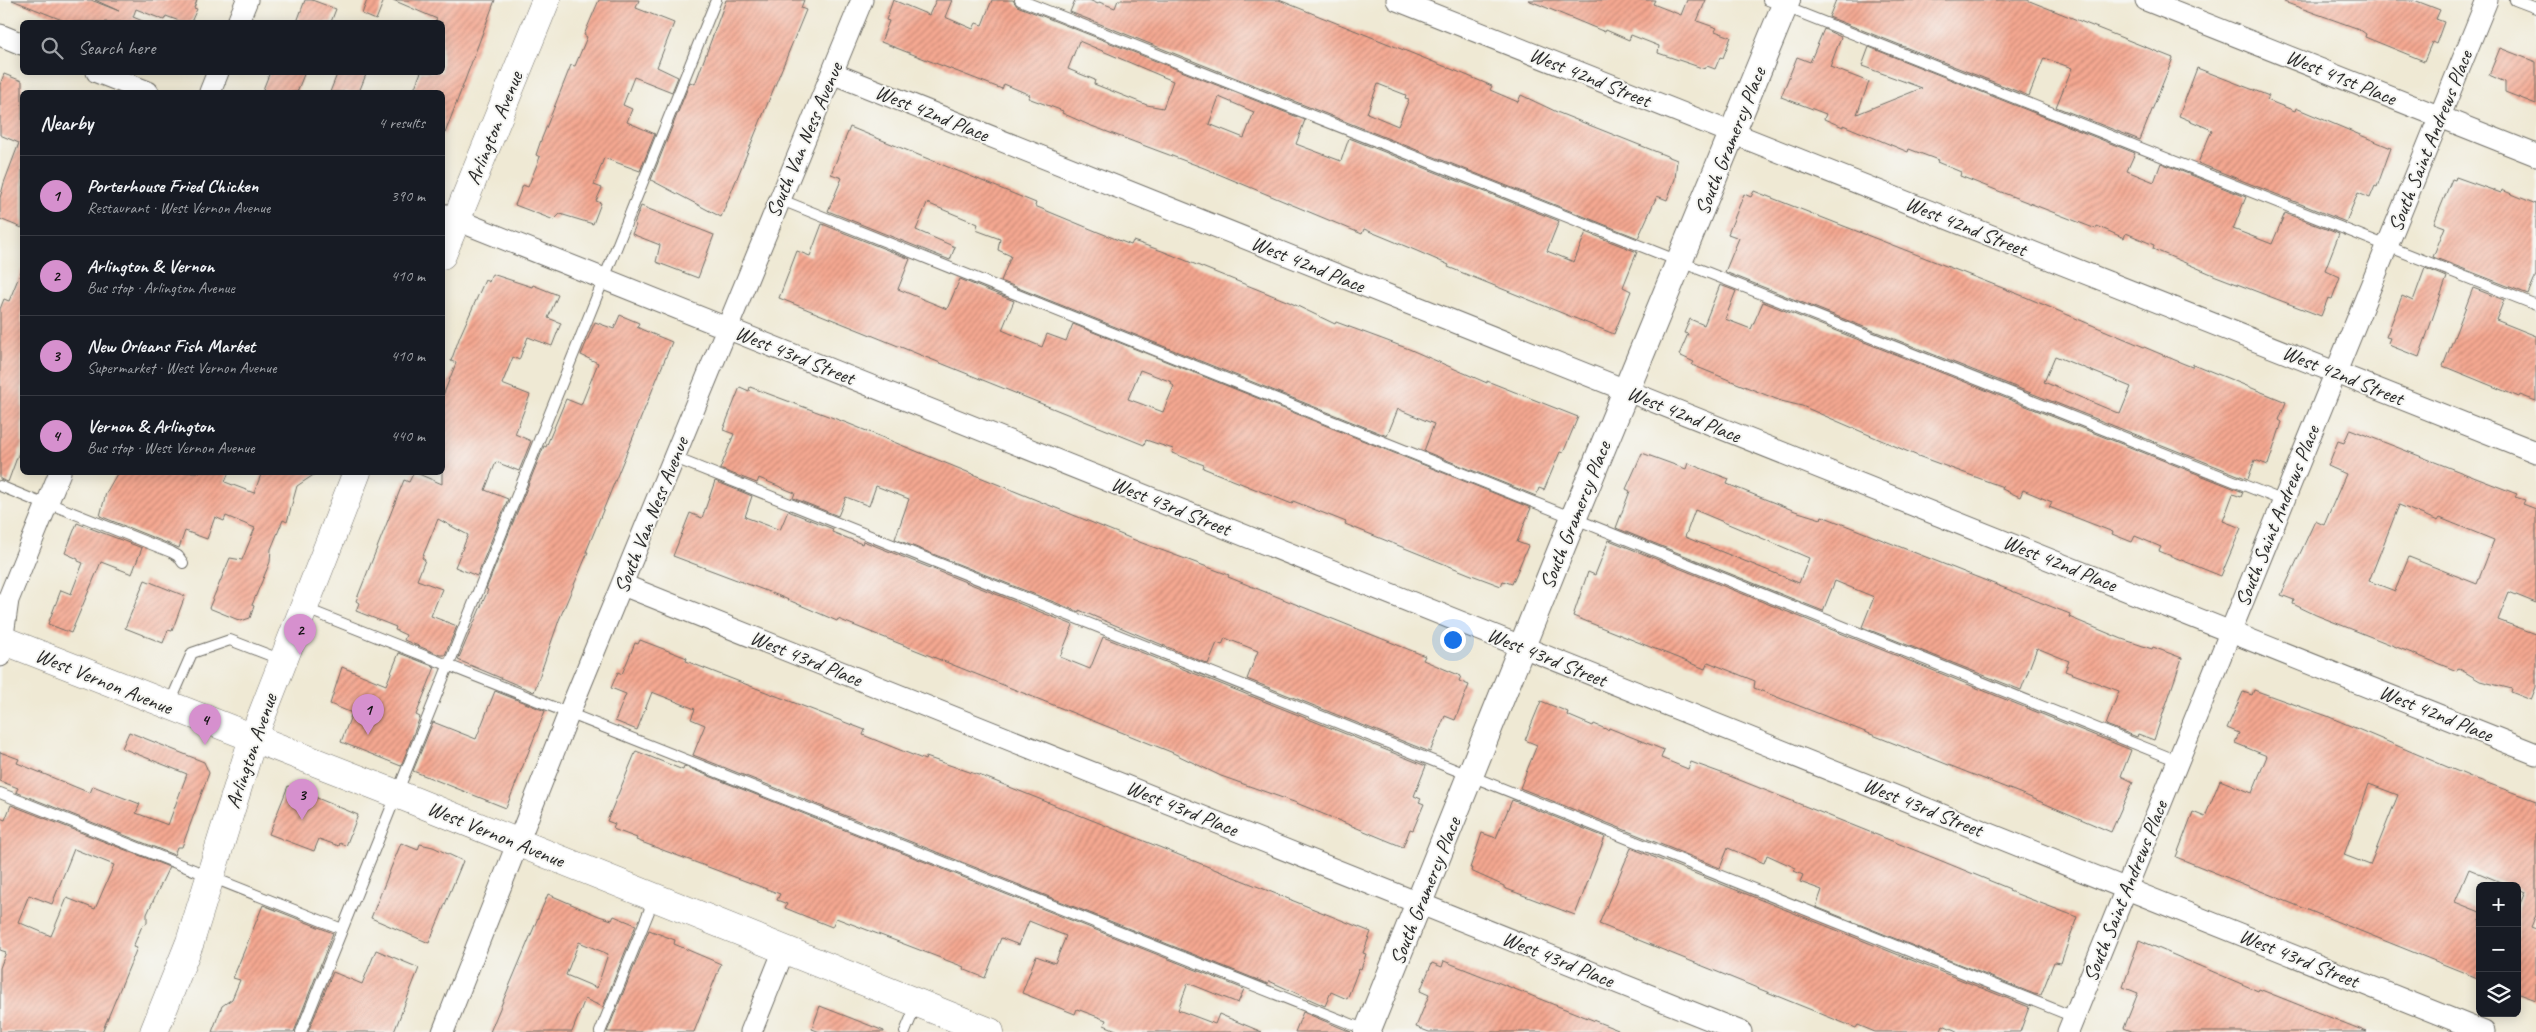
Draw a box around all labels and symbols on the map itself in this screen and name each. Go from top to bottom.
street label: West 42nd Street [1526,41,1656,114]
street label: West 41st Place [2282,43,2401,111]
street label: South Saint Andrews Place [2382,46,2479,235]
street label: South Van Ness Avenue [760,57,849,221]
street label: South Gramercy Place [1689,62,1772,219]
street label: Arlington Avenue [460,67,529,188]
street label: West 42nd Place [872,79,993,148]
street label: West 42nd Street [1902,190,2032,263]
street label: West 42nd Place [1248,230,1369,299]
street label: West 43rd Street [732,319,860,392]
street label: West 42nd Street [2279,339,2409,412]
street label: West 42nd Place [1624,380,1745,449]
street label: South Saint Andrews Place [2229,421,2326,610]
street label: South Van Ness Avenue [608,431,695,597]
street label: South Gramercy Place [1534,436,1617,593]
street label: West 43rd Street [1108,470,1236,543]
street label: West 42nd Place [2000,529,2121,598]
pin: 2 [284,614,316,655]
street label: West 43rd Street [1484,621,1612,694]
street label: West 43rd Place [746,624,867,693]
your location [1440,627,1466,653]
street label: West Vernon Avenue [32,642,177,721]
street label: West 42nd Place [2376,679,2497,748]
street label: Arlington Avenue [219,689,283,812]
pin: 1 [352,694,384,735]
pin: 4 [189,704,221,745]
street label: West 43rd Street [1860,771,1988,844]
street label: West 43rd Place [1122,774,1243,843]
pin: 3 [286,779,318,820]
street label: West Vernon Avenue [424,795,569,874]
street label: South Saint Andrews Place [2077,796,2174,985]
street label: South Gramercy Place [1384,812,1467,969]
street label: West 43rd Street [2236,922,2364,995]
street label: West 43rd Place [1498,925,1619,994]

